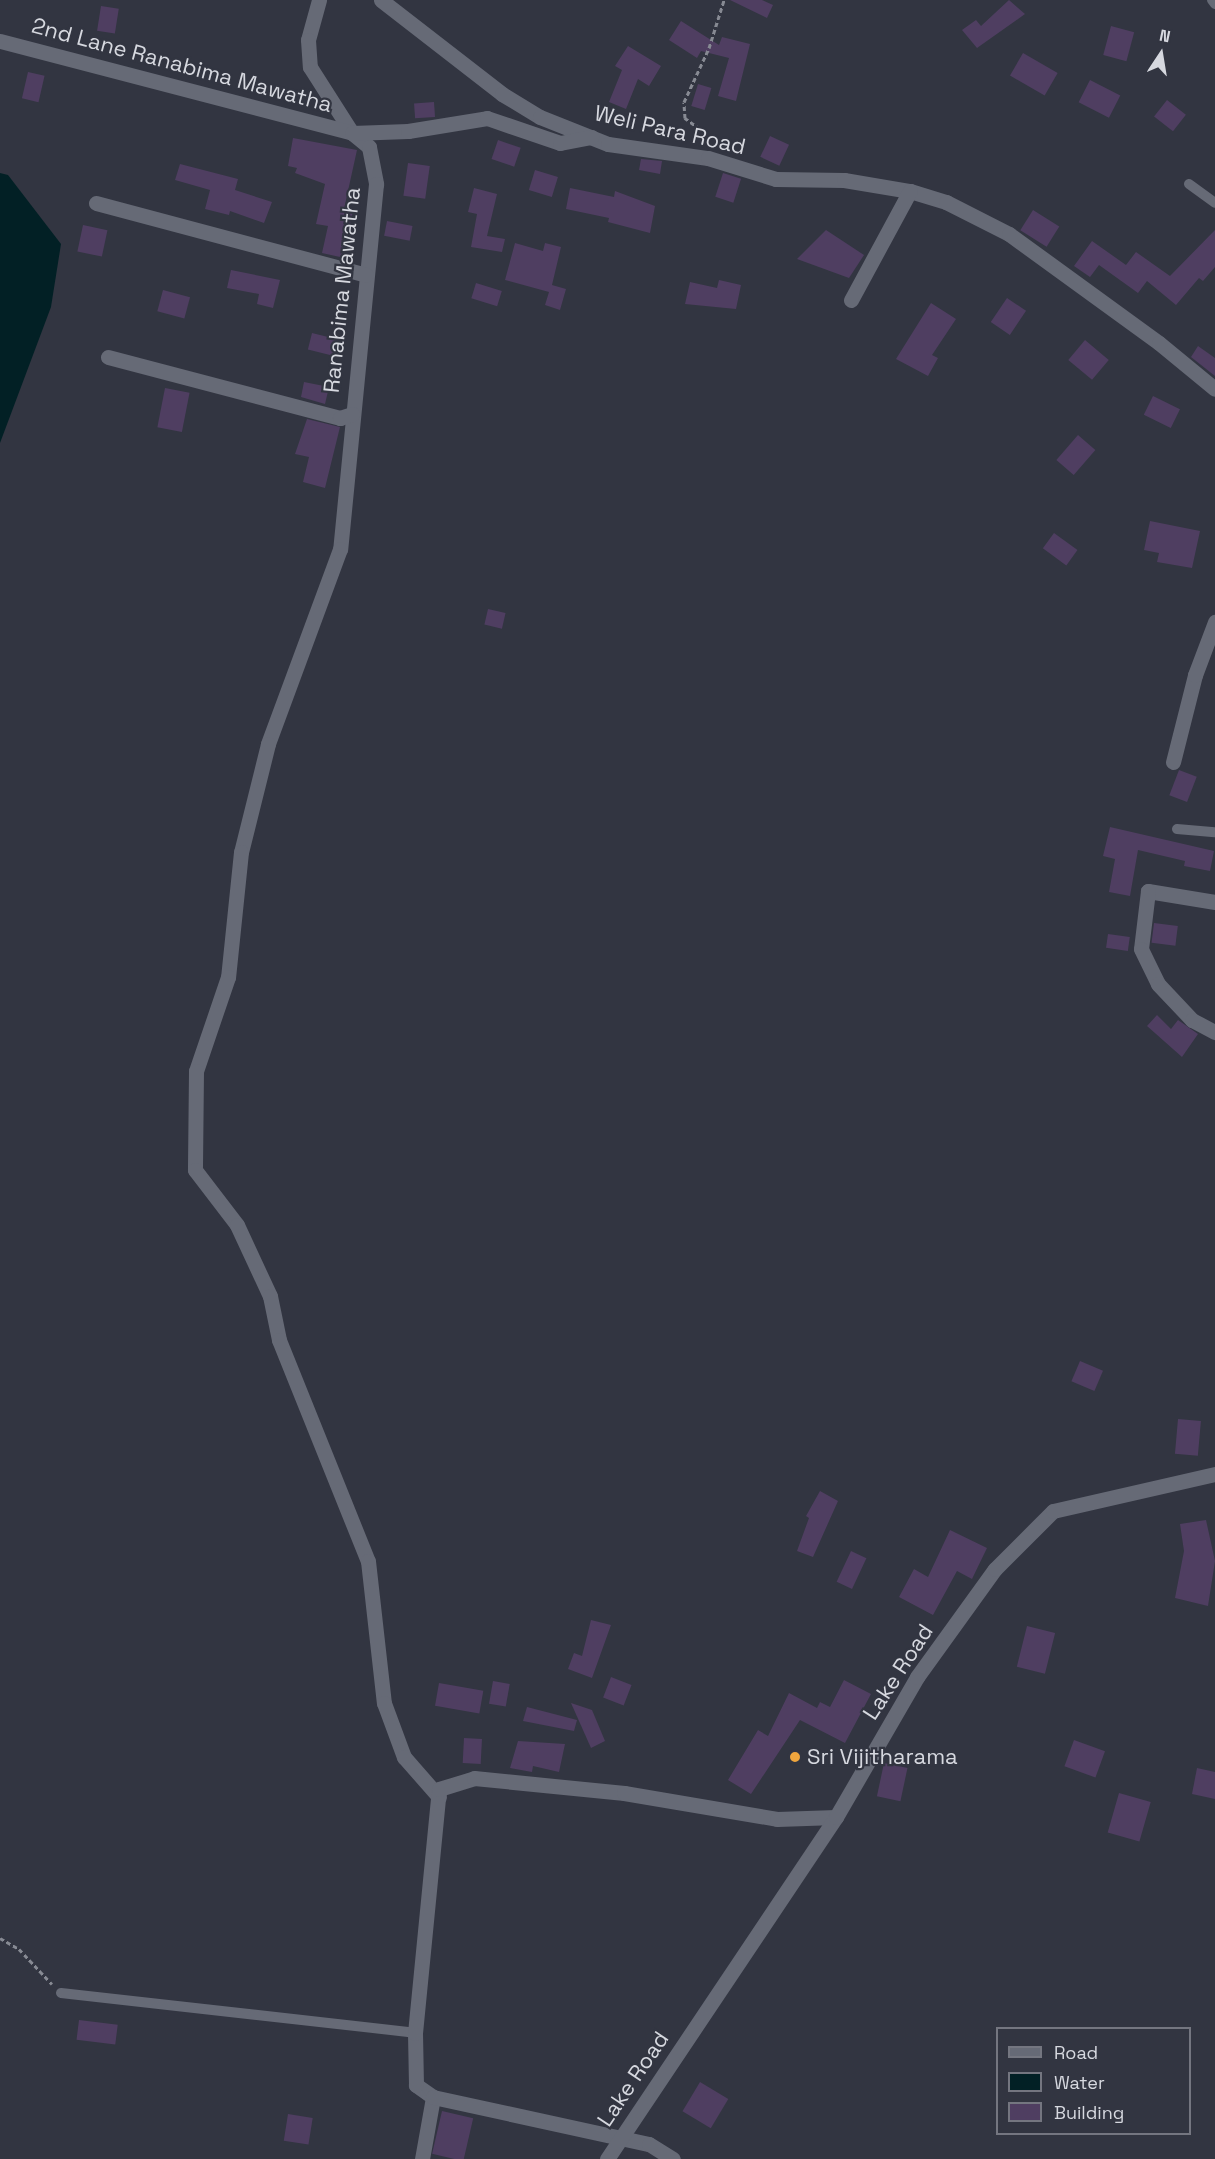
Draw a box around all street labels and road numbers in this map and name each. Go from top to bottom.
street label: 2nd Lane Ranabima Mawatha [29,12,335,118]
street label: Weli Para Road [592,100,748,160]
street label: Ranabima Mawatha [318,186,366,394]
street label: Lake Road [857,1619,939,1725]
street label: Lake Road [592,2027,674,2131]

